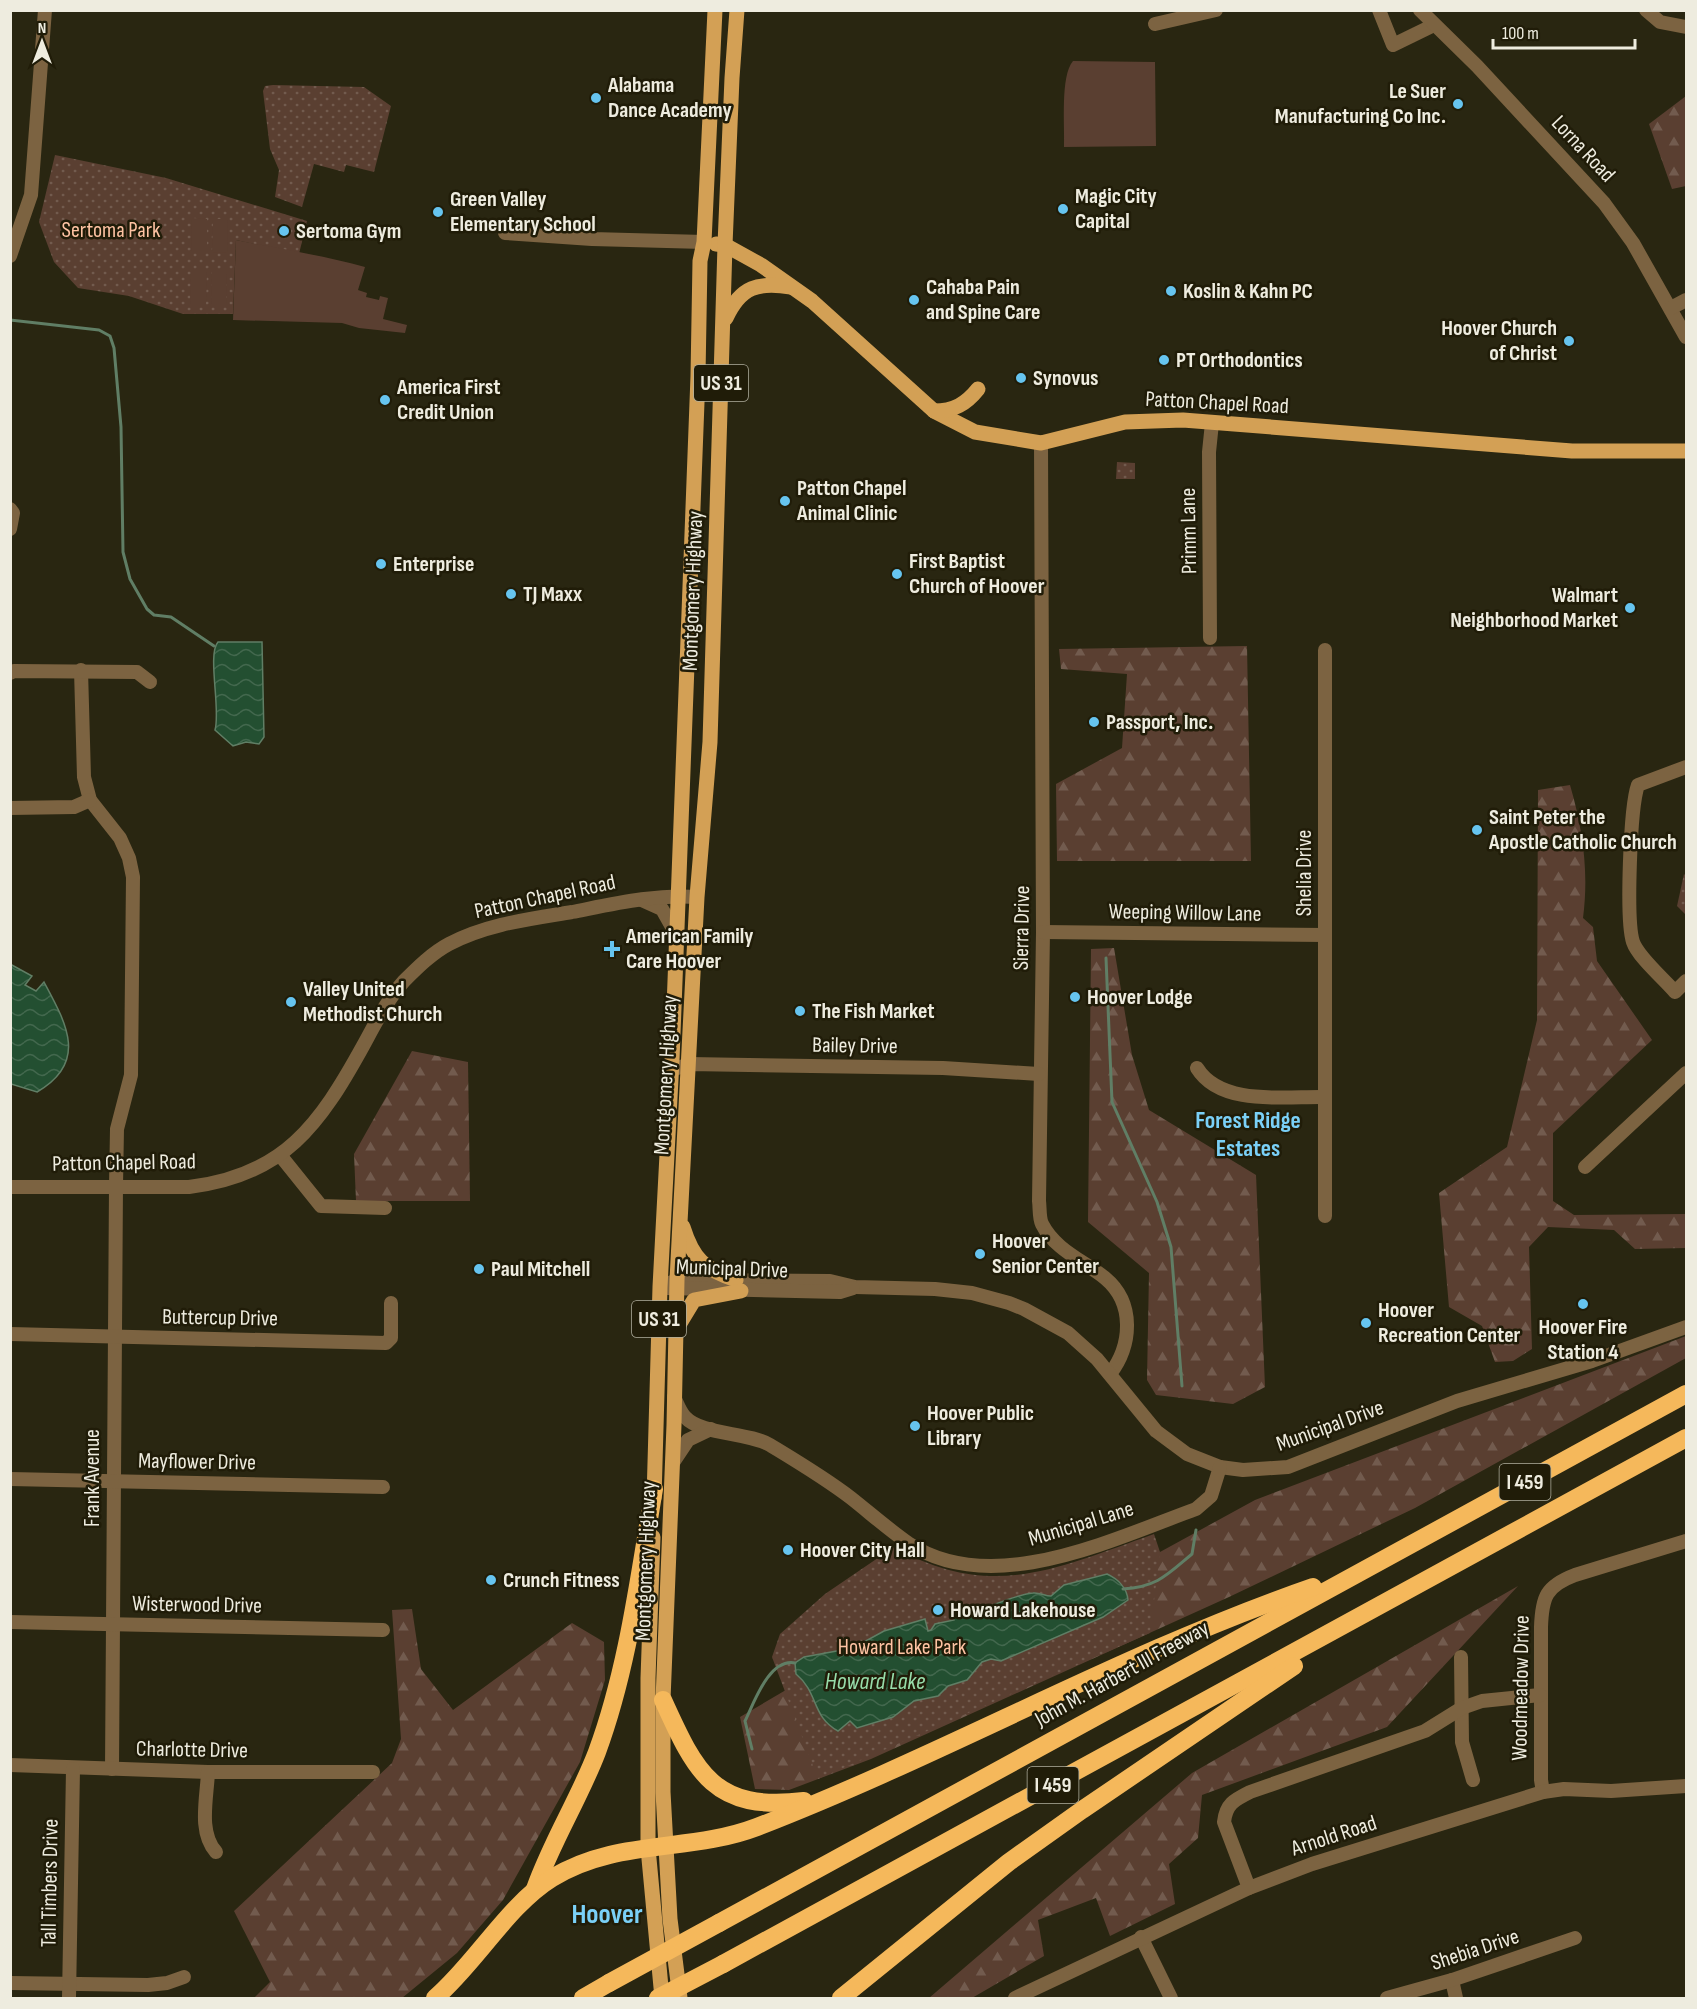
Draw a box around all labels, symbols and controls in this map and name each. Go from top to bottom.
north arrow [12,12,72,72]
scale bar [1493,12,1636,50]
text: N [38,19,46,38]
text: 100 m [1502,23,1539,44]
place label: Alabama Dance Academy [607,72,732,124]
place label: Le Suer Manufacturing Co Inc. [1275,78,1446,130]
marker: Alabama Dance Academy [589,91,603,105]
marker: Le Suer Manufacturing Co Inc. [1451,97,1465,111]
street label: Lorna Road [1545,110,1621,188]
place label: Magic City Capital [1075,183,1157,235]
place label: Green Valley Elementary School [450,186,596,238]
marker: Magic City Capital [1056,202,1070,216]
marker: Green Valley Elementary School [431,205,445,219]
park label: Sertoma Park [62,217,161,244]
place label: Sertoma Gym [296,218,401,245]
marker: Sertoma Gym [277,224,291,238]
place label: Cahaba Pain and Spine Care [926,274,1040,326]
place label: Koslin & Kahn PC [1183,278,1313,305]
marker: Koslin & Kahn PC [1164,284,1178,298]
marker: Cahaba Pain and Spine Care [907,293,921,307]
place label: Hoover Church of Christ [1441,315,1557,367]
marker: Hoover Church of Christ [1562,334,1576,348]
place label: PT Orthodontics [1176,347,1303,374]
marker: PT Orthodontics [1157,353,1171,367]
road number: US 31 [694,365,748,401]
place label: Synovus [1033,365,1098,392]
marker: Synovus [1014,371,1028,385]
place label: America First Credit Union [396,374,501,426]
street label: Patton Chapel Road [1145,386,1289,420]
marker: America First Credit Union [378,393,392,407]
place label: Patton Chapel Animal Clinic [796,475,906,527]
street label: Primm Lane [1175,488,1203,574]
marker: Patton Chapel Animal Clinic [778,494,792,508]
street label: Montgomery Highway [677,510,709,671]
place label: First Baptist Church of Hoover [909,548,1045,600]
place label: Enterprise [393,551,474,578]
marker: Enterprise [374,557,388,571]
marker: First Baptist Church of Hoover [890,567,904,581]
place label: TJ Maxx [523,581,582,608]
place label: Walmart Neighborhood Market [1450,582,1618,634]
marker: TJ Maxx [504,587,518,601]
marker: Walmart Neighborhood Market [1623,601,1637,615]
place label: Passport, Inc. [1106,709,1213,736]
marker: Passport, Inc. [1087,715,1101,729]
place label: Saint Peter the Apostle Catholic Church [1488,804,1677,856]
marker: Saint Peter the Apostle Catholic Church [1470,823,1484,837]
street label: Shelia Drive [1291,830,1318,916]
street label: Patton Chapel Road [472,869,618,925]
street label: Sierra Drive [1008,885,1036,971]
street label: Weeping Willow Lane [1108,898,1262,928]
place label: American Family Care Hoover [625,923,753,975]
marker: American Family Care Hoover [603,940,621,958]
place label: Valley United Methodist Church [303,976,442,1028]
place label: Hoover Lodge [1087,984,1193,1011]
marker: Hoover Lodge [1068,990,1082,1004]
street label: Montgomery Highway [648,994,684,1156]
marker: Valley United Methodist Church [284,995,298,1009]
place label: The Fish Market [812,998,935,1025]
marker: The Fish Market [793,1004,807,1018]
street label: Bailey Drive [812,1032,898,1060]
district label: Forest Ridge Estates [1195,1106,1301,1163]
street label: Patton Chapel Road [52,1148,196,1178]
place label: Hoover Senior Center [992,1228,1099,1280]
marker: Hoover Senior Center [973,1247,987,1261]
street label: Municipal Drive [675,1254,789,1284]
place label: Paul Mitchell [491,1256,590,1283]
marker: Paul Mitchell [472,1262,486,1276]
place label: Hoover Recreation Center [1378,1297,1521,1349]
marker: Hoover Fire Station 4 [1576,1297,1590,1311]
road number: US 31 [632,1301,686,1337]
street label: Buttercup Drive [162,1303,278,1333]
place label: Hoover Fire Station 4 [1538,1314,1628,1366]
marker: Hoover Recreation Center [1359,1316,1373,1330]
street label: Municipal Drive [1273,1394,1387,1458]
place label: Hoover Public Library [927,1400,1034,1452]
marker: Hoover Public Library [908,1419,922,1433]
street label: Frank Avenue [79,1429,106,1527]
street label: Mayflower Drive [138,1447,256,1477]
road number: I 459 [1500,1464,1550,1500]
street label: Montgomery Highway [630,1480,662,1641]
street label: Municipal Lane [1025,1495,1137,1553]
place label: Hoover City Hall [800,1537,925,1564]
marker: Hoover City Hall [781,1543,795,1557]
place label: Crunch Fitness [503,1567,620,1594]
marker: Crunch Fitness [484,1573,498,1587]
street label: Wisterwood Drive [132,1590,262,1620]
place label: Howard Lakehouse [950,1597,1096,1624]
marker: Howard Lakehouse [931,1603,945,1617]
street label: John M. Harbert III Freeway [1029,1615,1214,1734]
street label: Woodmeadow Drive [1506,1615,1536,1761]
park label: Howard Lake Park [838,1634,967,1661]
water label: Howard Lake [825,1667,925,1696]
street label: Charlotte Drive [136,1736,248,1764]
road number: I 459 [1028,1767,1078,1803]
street label: Arnold Road [1287,1810,1380,1863]
street label: Tall Timbers Drive [35,1819,65,1947]
district label: Hoover [571,1898,643,1931]
street label: Shebia Drive [1427,1923,1523,1977]

